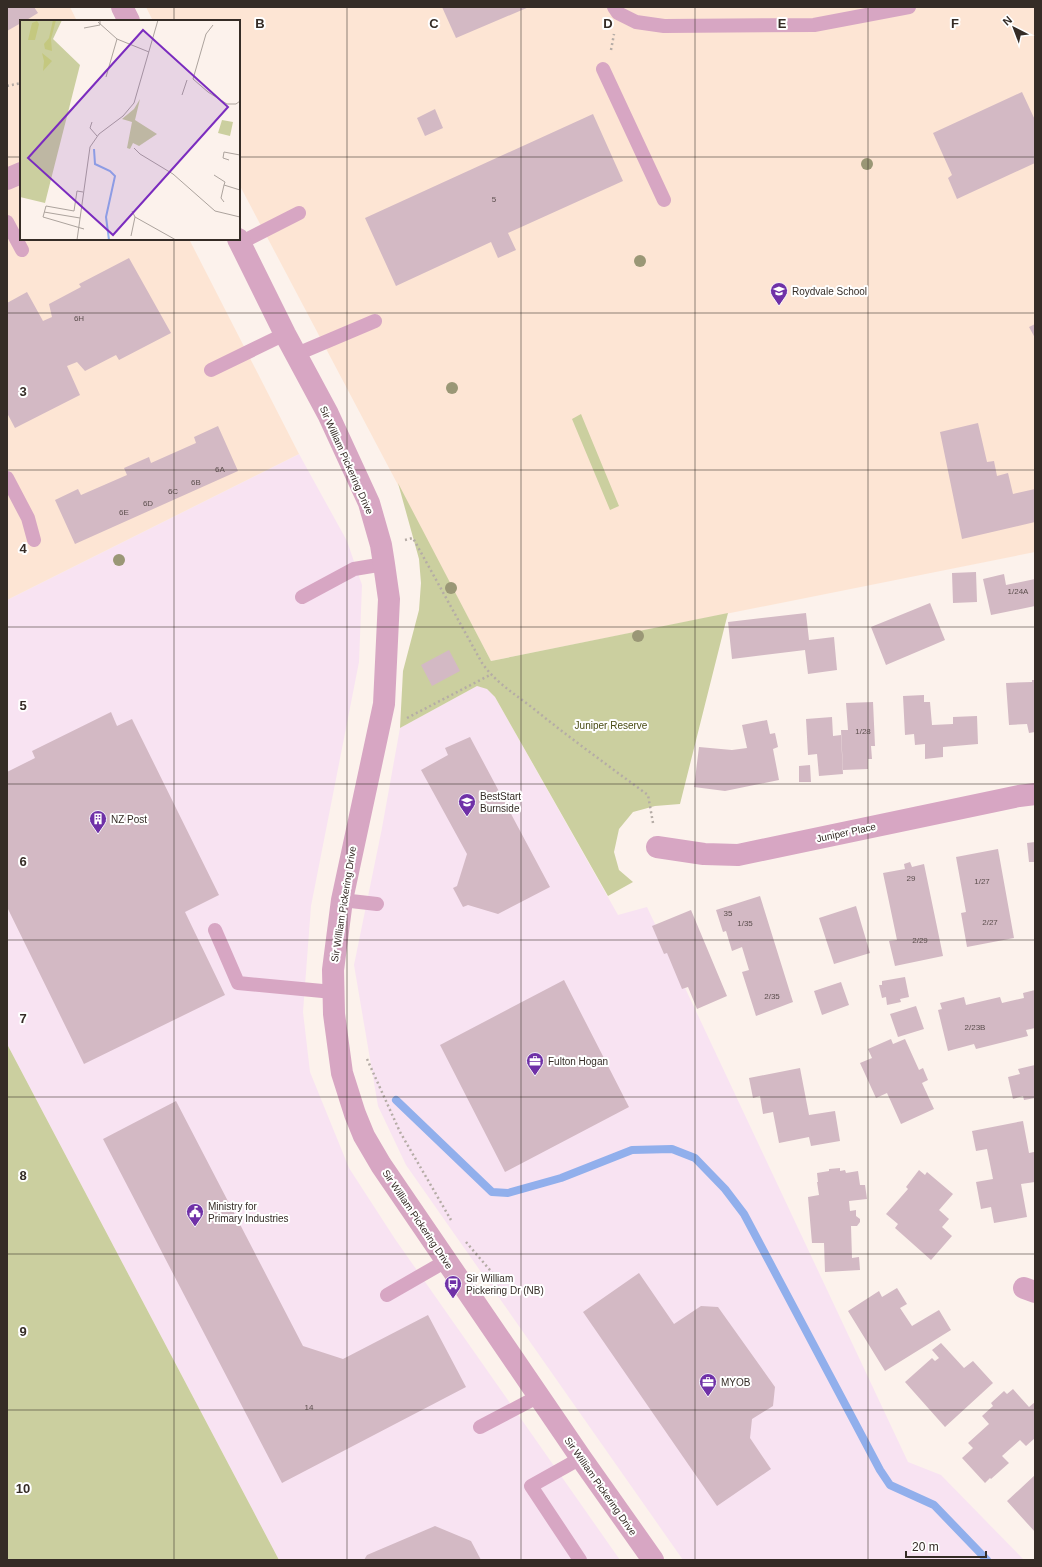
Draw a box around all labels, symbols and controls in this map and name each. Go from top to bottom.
north arrow [994,8,1034,48]
text: N [1000,13,1014,28]
text: B [255,16,265,31]
text: C [429,16,439,31]
text: D [603,16,613,31]
text: E [778,16,787,31]
text: F [951,16,959,31]
inset map [20,20,240,240]
house number: 5 [492,195,497,204]
school or university icon: Roydvale School [769,281,789,306]
place label: Roydvale School [792,286,867,297]
house number: 6H [74,314,84,323]
text: 3 [19,384,27,399]
street label: Sir William Pickering Drive [318,404,376,516]
house number: 6A [215,465,226,474]
house number: 6B [191,478,201,487]
house number: 6C [168,487,178,496]
house number: 6D [143,499,153,508]
house number: 6E [119,508,129,517]
text: 4 [19,541,27,556]
house number: 1/24A [1008,587,1029,596]
text: 5 [19,698,27,713]
park label: Juniper Reserve [575,720,648,731]
house number: 1/28 [855,727,871,736]
place label: BestStart Burnside [480,791,521,814]
school or university icon: BestStart Burnside [457,792,477,817]
building icon: NZ Post [88,809,108,834]
place label: NZ Post [111,814,147,825]
street label: Juniper Place [815,821,877,844]
street label: Sir William Pickering Drive [329,845,358,963]
text: 6 [19,854,27,869]
house number: 29 [907,874,916,883]
house number: 1/27 [974,877,990,886]
house number: 35 [724,909,733,918]
house number: 2/27 [982,918,998,927]
house number: 1/35 [737,919,753,928]
house number: 2/29 [912,936,928,945]
house number: 2/35 [764,992,780,1001]
text: 7 [19,1011,27,1026]
house number: 2/23B [965,1023,985,1032]
office icon: Fulton Hogan [525,1051,545,1076]
place label: Fulton Hogan [548,1056,608,1067]
text: 8 [19,1168,27,1183]
street label: Sir William Pickering Drive [380,1168,455,1271]
place label: Ministry for Primary Industries [208,1201,289,1224]
public building icon: Ministry for Primary Industries [185,1202,205,1227]
place label: Sir William Pickering Dr (NB) [466,1273,544,1296]
bus stop icon: Sir William Pickering Dr (NB) [443,1274,463,1299]
text: 9 [19,1324,27,1339]
office icon: MYOB [698,1372,718,1397]
place label: MYOB [721,1377,751,1388]
house number: 14 [305,1403,314,1412]
street label: Sir William Pickering Drive [562,1435,639,1538]
text: 10 [16,1481,30,1496]
scale bar [906,1533,986,1559]
text: 20 m [912,1540,939,1554]

